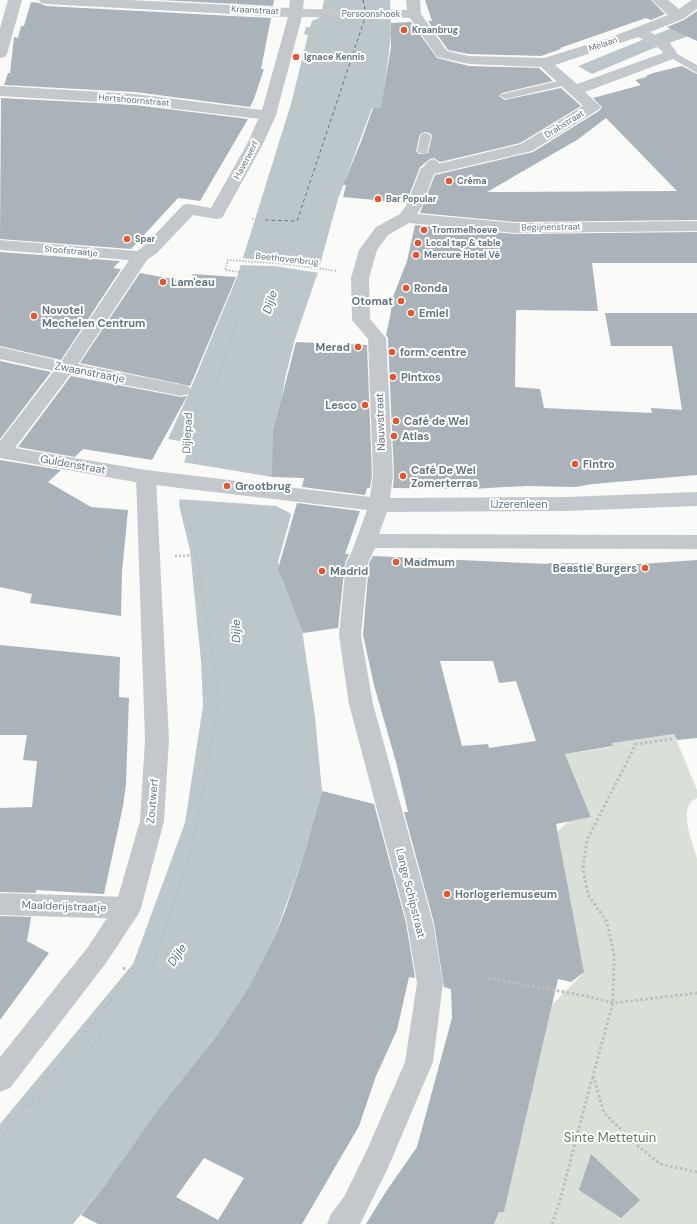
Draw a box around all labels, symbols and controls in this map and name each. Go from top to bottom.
street label: Kraanstraat [231,3,280,17]
street label: Persoonshoek [342,8,401,20]
place label: Kraanbrug [412,24,458,36]
marker: Kraanbrug [399,25,409,35]
street label: Melaan [587,33,619,55]
place label: Ignace Kennis [304,51,365,63]
marker: Ignace Kennis [291,52,301,62]
street label: Hertshoornstraat [98,91,171,109]
street label: Drabstraat [542,107,586,141]
street label: Haverwerf [231,139,261,181]
place label: Créma [457,175,486,187]
marker: Créma [444,176,454,186]
place label: Bar Popular [386,193,437,205]
marker: Bar Popular [373,194,383,204]
street label: Begijnenstraat [521,220,581,234]
place label: Trommelhoeve [432,224,498,236]
marker: Trommelhoeve [419,225,429,235]
place label: Spar [135,233,156,245]
marker: Spar [122,234,132,244]
place label: Local tap & table [426,237,501,249]
marker: Local tap & table [413,238,423,248]
street label: Stoofstraatje [44,243,98,259]
place label: Mercure Hotel Vé [424,249,500,261]
street label: Beethovenbrug [255,250,319,268]
marker: Mercure Hotel Vé [411,250,421,260]
place label: Lam'eau [171,275,215,289]
marker: Lam'eau [158,277,168,287]
place label: Ronda [414,281,448,295]
marker: Ronda [401,283,411,293]
water label: Dijle [259,288,281,316]
place label: Otomat [352,294,393,308]
marker: Otomat [396,296,406,306]
place label: Novotel Mechelen Centrum [42,303,145,330]
place label: Emiel [419,306,448,320]
marker: Emiel [406,308,416,318]
marker: Novotel Mechelen Centrum [29,311,39,321]
place label: Merad [315,340,350,354]
marker: Merad [353,342,363,352]
place label: form. centre [400,345,467,359]
marker: form. centre [387,347,397,357]
street label: Zwaanstraatje [54,358,126,386]
place label: Pintxos [401,370,441,384]
marker: Pintxos [388,372,398,382]
street label: Nauwstraat [372,393,388,451]
place label: Lesco [325,398,357,412]
marker: Lesco [360,400,370,410]
street label: Dijlepad [179,412,195,454]
place label: Café de Wei [404,414,468,428]
marker: Café de Wei [391,416,401,426]
place label: Atlas [402,429,429,443]
marker: Atlas [389,431,399,441]
street label: Guldenstraat [39,451,107,477]
place label: Fintro [583,457,615,471]
marker: Fintro [570,459,580,469]
place label: Café De Wei Zomerterras [411,463,478,490]
marker: Café De Wei Zomerterras [398,471,408,481]
place label: Grootbrug [235,479,291,493]
marker: Grootbrug [222,481,232,491]
street label: IJzerenleen [490,497,548,511]
place label: Madmum [404,555,455,569]
marker: Madmum [391,557,401,567]
place label: Beastie Burgers [553,561,637,575]
marker: Beastie Burgers [640,563,650,573]
place label: Madrid [330,564,368,578]
marker: Madrid [317,566,327,576]
water label: Dijle [228,619,244,643]
street label: Zoutwerf [143,778,161,824]
street label: Lange Schipstraat [393,847,429,939]
place label: Horlogeriemuseum [455,887,557,901]
marker: Horlogeriemuseum [442,889,452,899]
street label: Maalderijstraatje [21,898,107,914]
water label: Dijle [164,941,190,969]
park label: Sinte Mettetuin [564,1129,656,1146]

